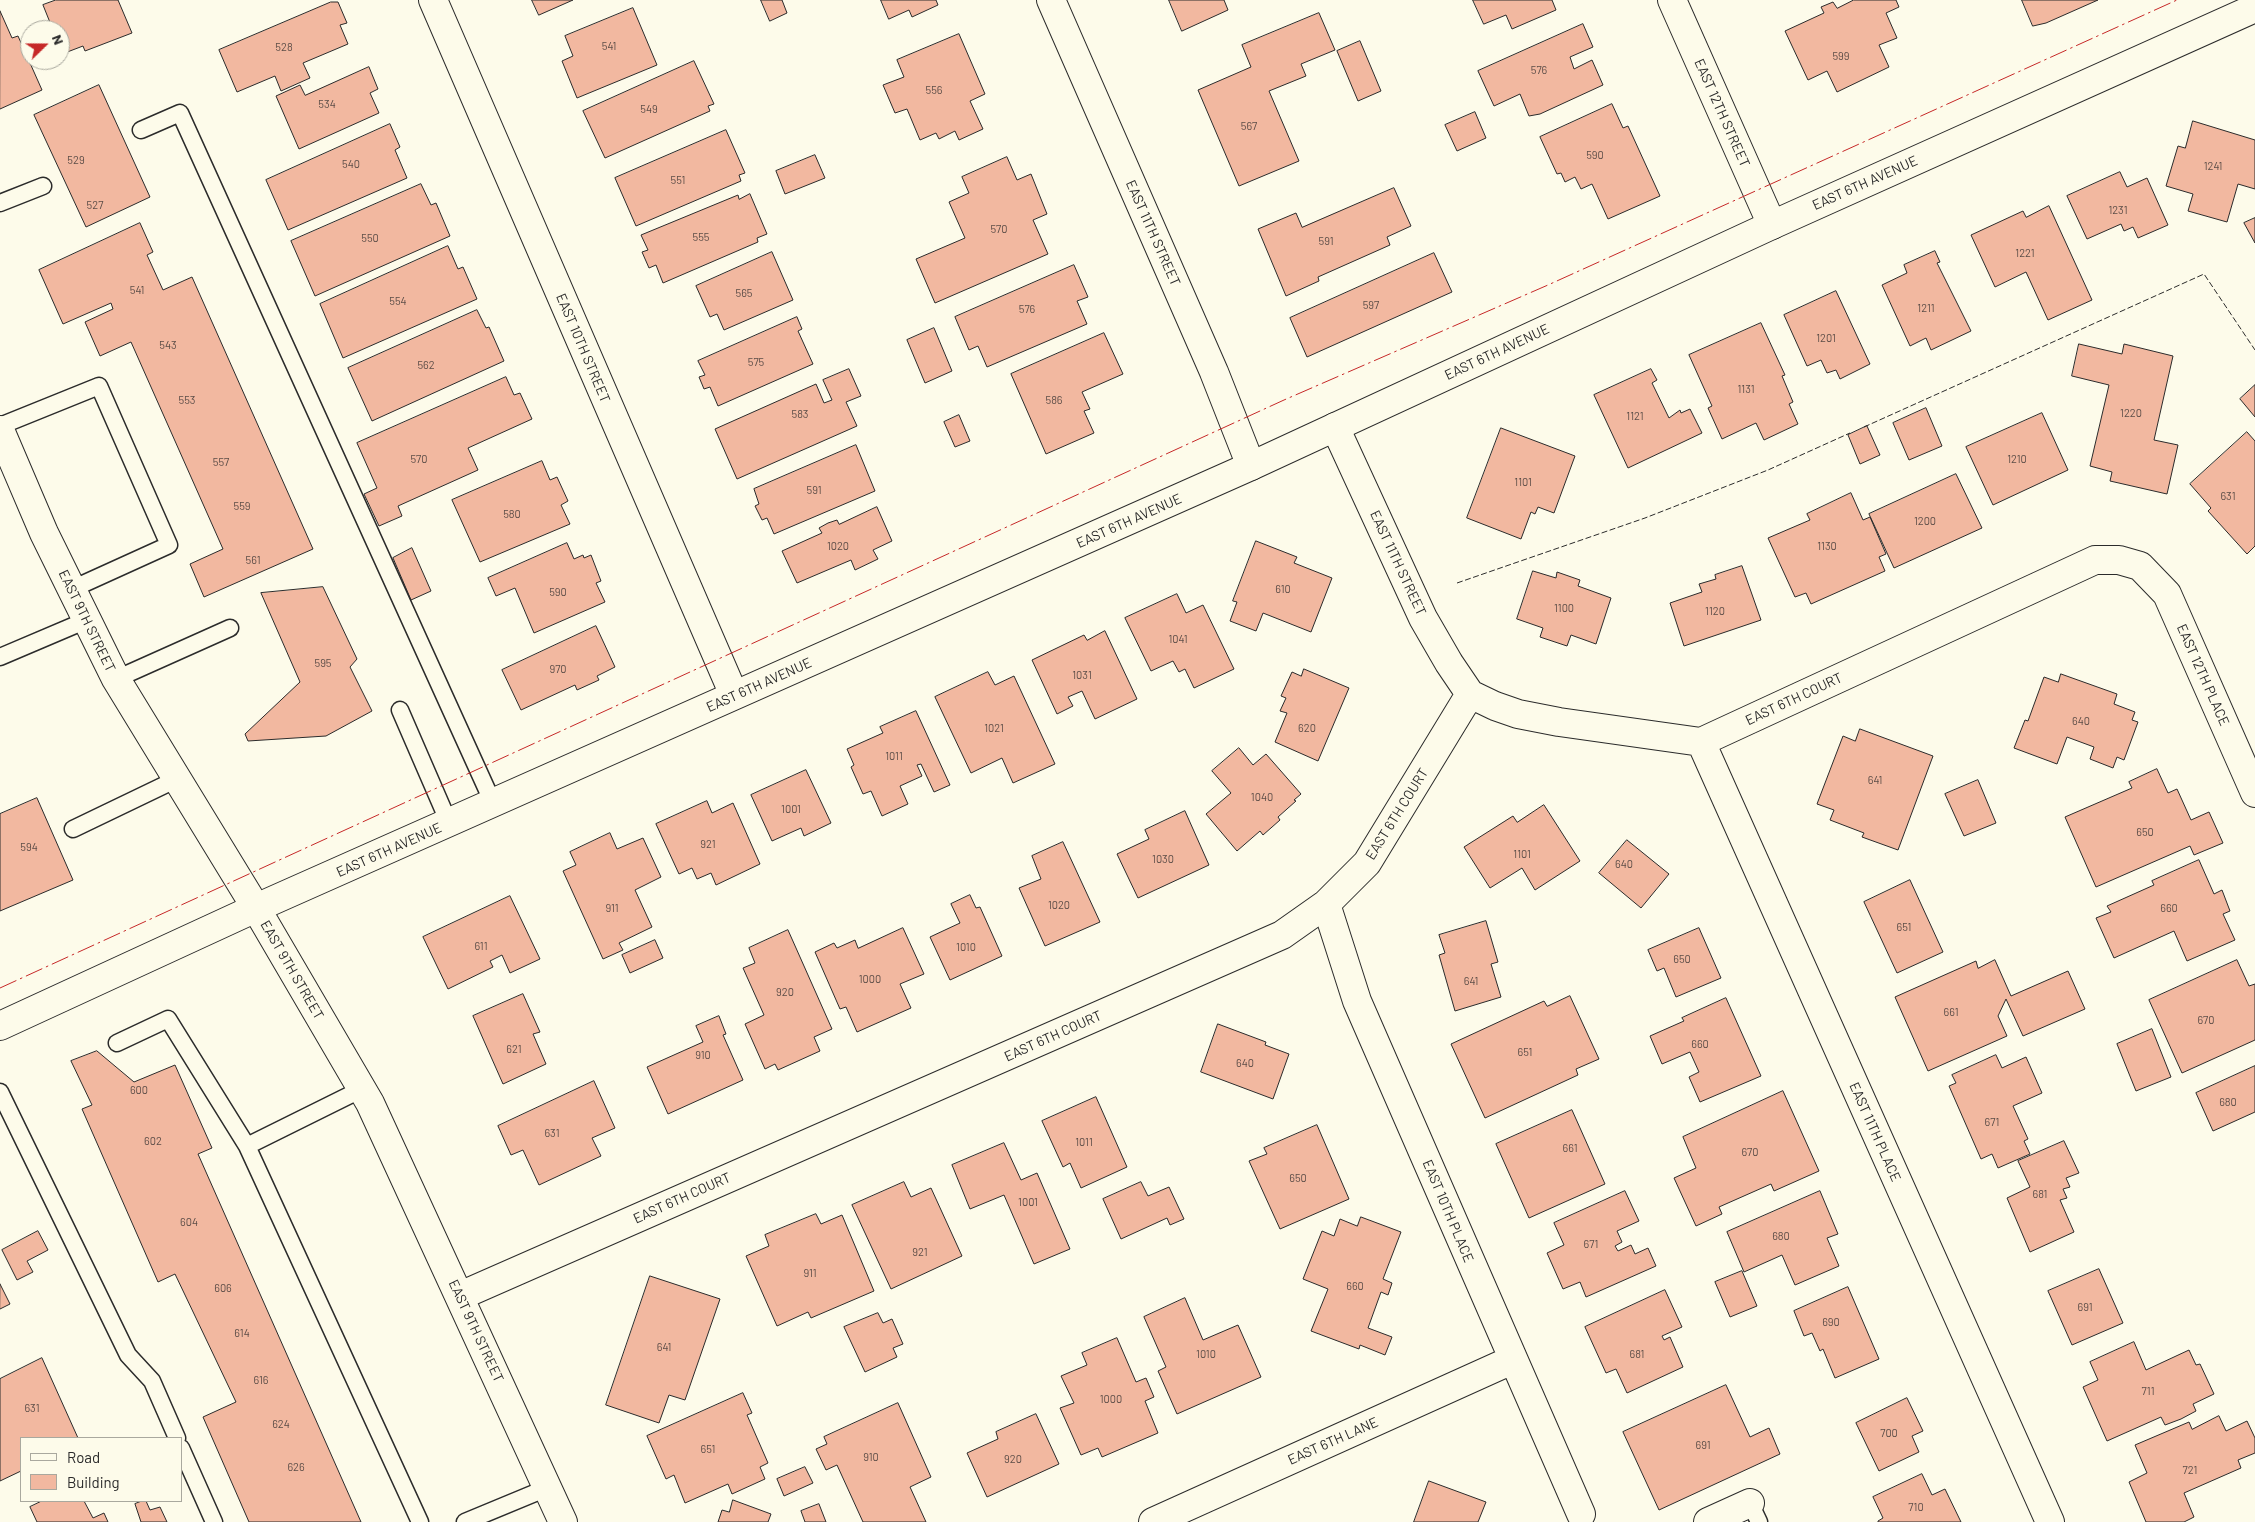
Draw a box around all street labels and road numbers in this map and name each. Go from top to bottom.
street label: EAST 12TH STREET [1691,56,1753,170]
street label: EAST 6TH AVENUE [1810,152,1920,214]
street label: EAST 11TH STREET [1122,177,1184,289]
street label: EAST 10TH STREET [552,291,614,405]
street label: EAST 6TH AVENUE [1442,320,1552,384]
street label: EAST 6TH AVENUE [1074,490,1184,552]
street label: EAST 11TH STREET [1366,508,1430,618]
street label: EAST 9TH STREET [55,567,119,675]
street label: EAST 12TH PLACE [2173,622,2233,728]
street label: EAST 6TH AVENUE [704,654,814,716]
street label: EAST 6TH COURT [1743,669,1845,729]
street label: EAST 6TH COURT [1362,765,1432,863]
street label: EAST 6TH AVENUE [334,819,444,881]
street label: EAST 9TH STREET [257,917,327,1023]
street label: EAST 6TH COURT [1002,1007,1104,1065]
street label: EAST 11TH PLACE [1846,1080,1904,1184]
street label: EAST 10TH PLACE [1419,1157,1477,1265]
street label: EAST 6TH COURT [631,1169,733,1227]
street label: EAST 9TH STREET [445,1277,507,1385]
street label: EAST 6TH LANE [1285,1414,1381,1468]

